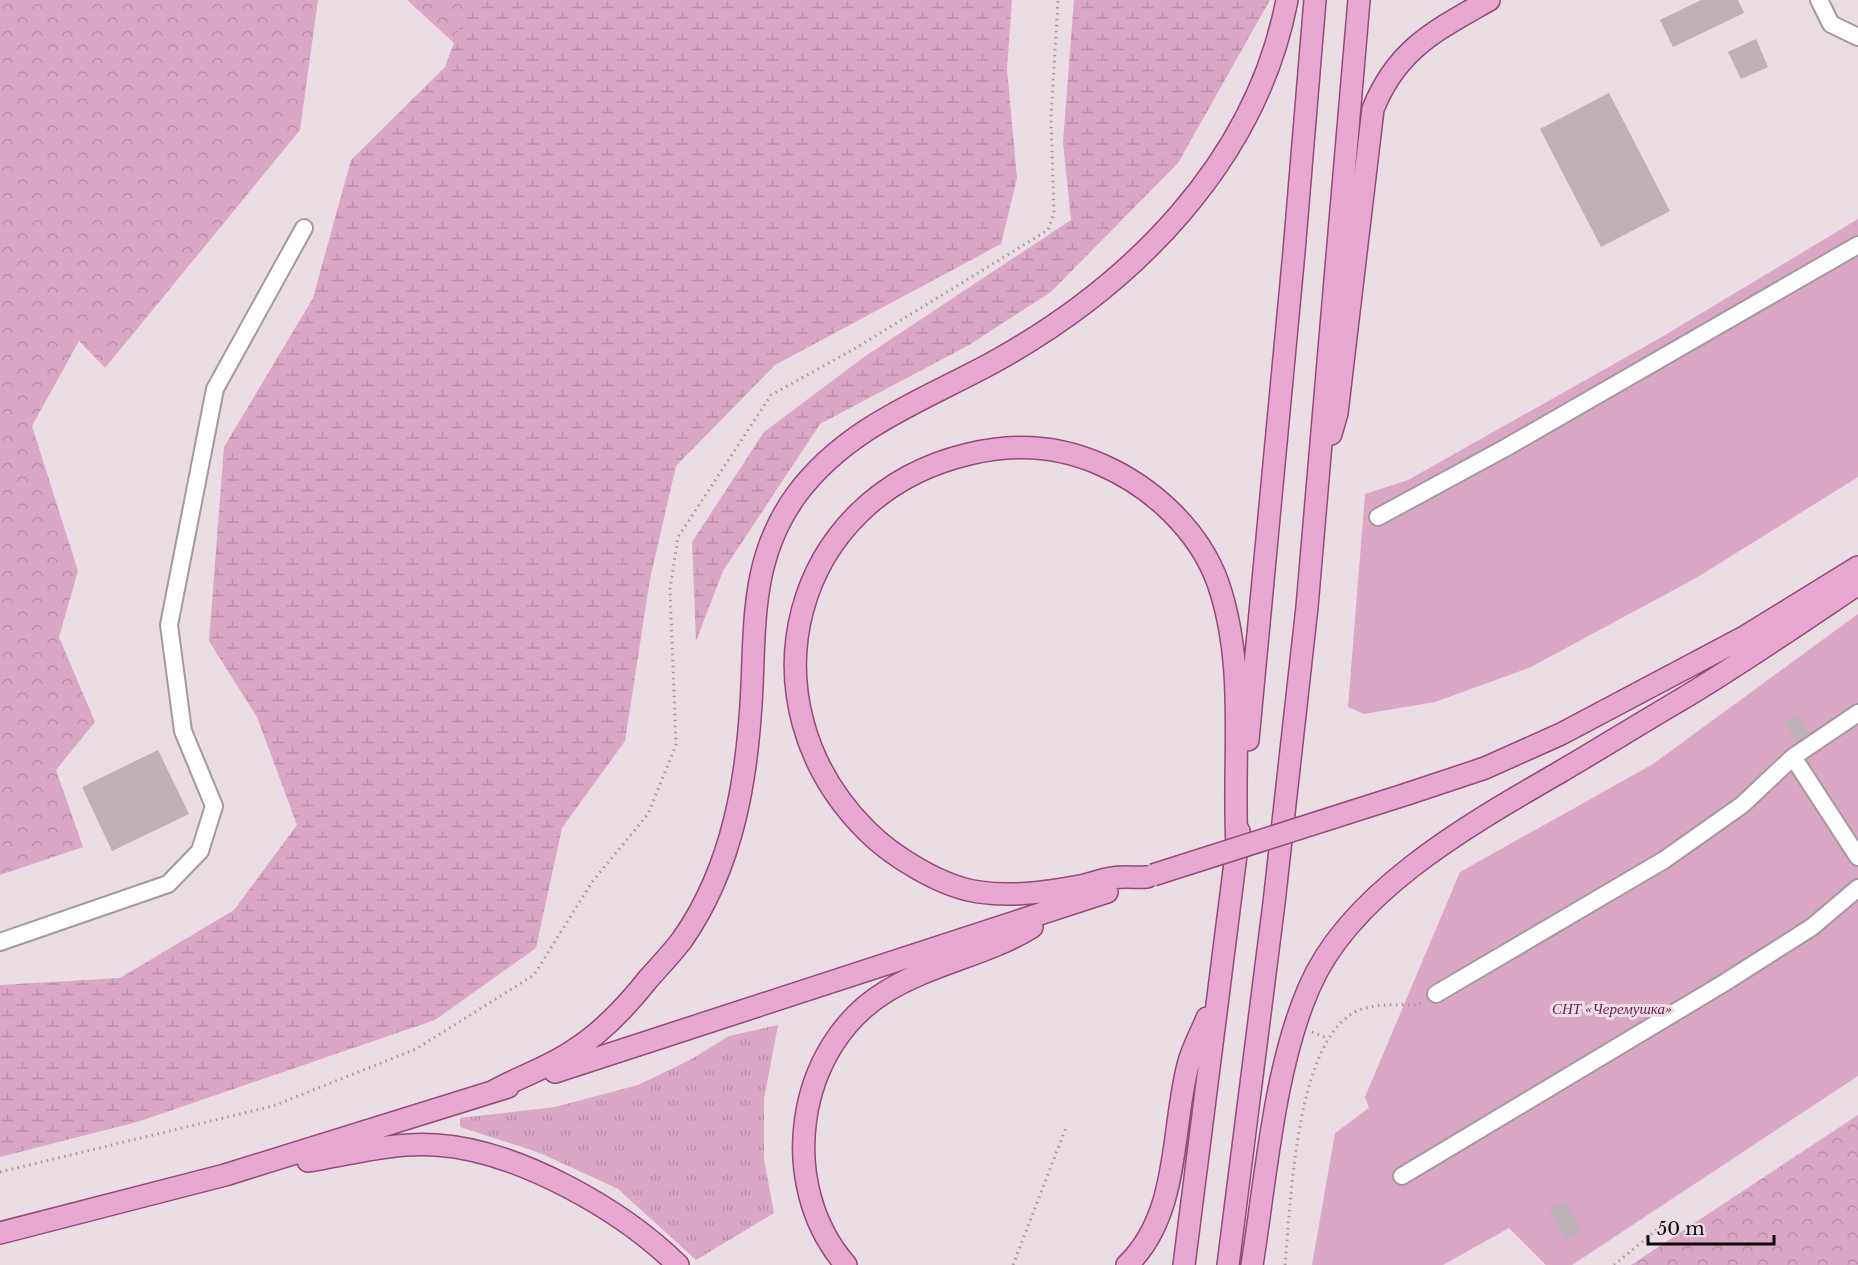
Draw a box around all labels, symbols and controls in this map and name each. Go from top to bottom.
park label: СНТ «Черемушка» [1552,999,1672,1018]
scale bar [1648,1208,1774,1246]
text: 50 m [1657,1218,1705,1240]

